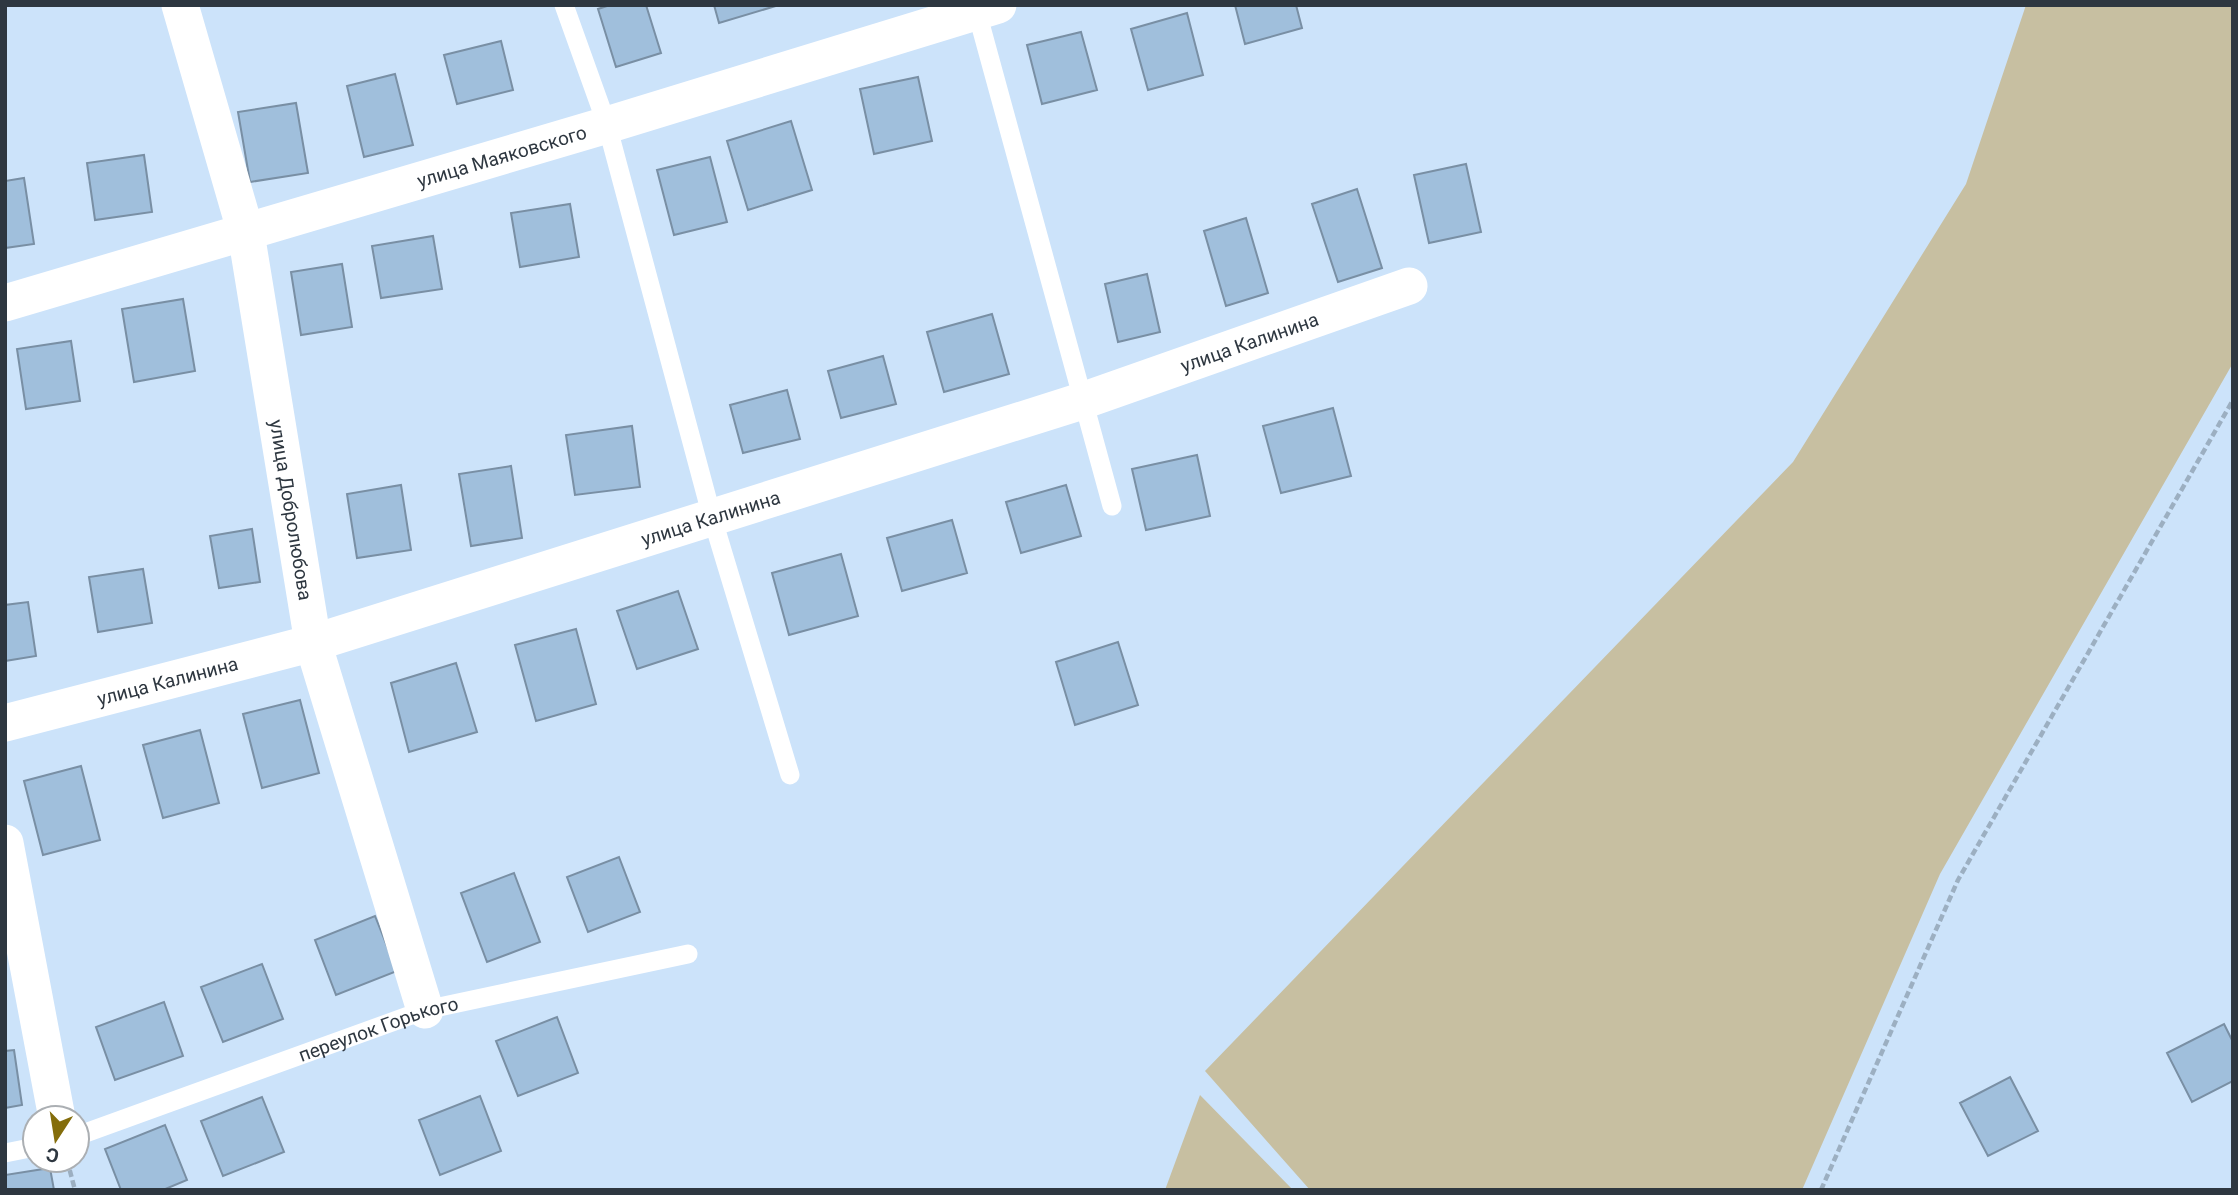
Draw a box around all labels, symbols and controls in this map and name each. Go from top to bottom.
street label: улица Маяковского [414,120,589,192]
street label: улица Калинина [1177,307,1322,377]
street label: улица Добролюбова [265,418,317,602]
street label: улица Калинина [638,485,783,551]
street label: улица Калинина [95,651,241,710]
street label: переулок Горького [295,992,460,1066]
north arrow [21,1104,91,1174]
text: С [44,1143,61,1168]

